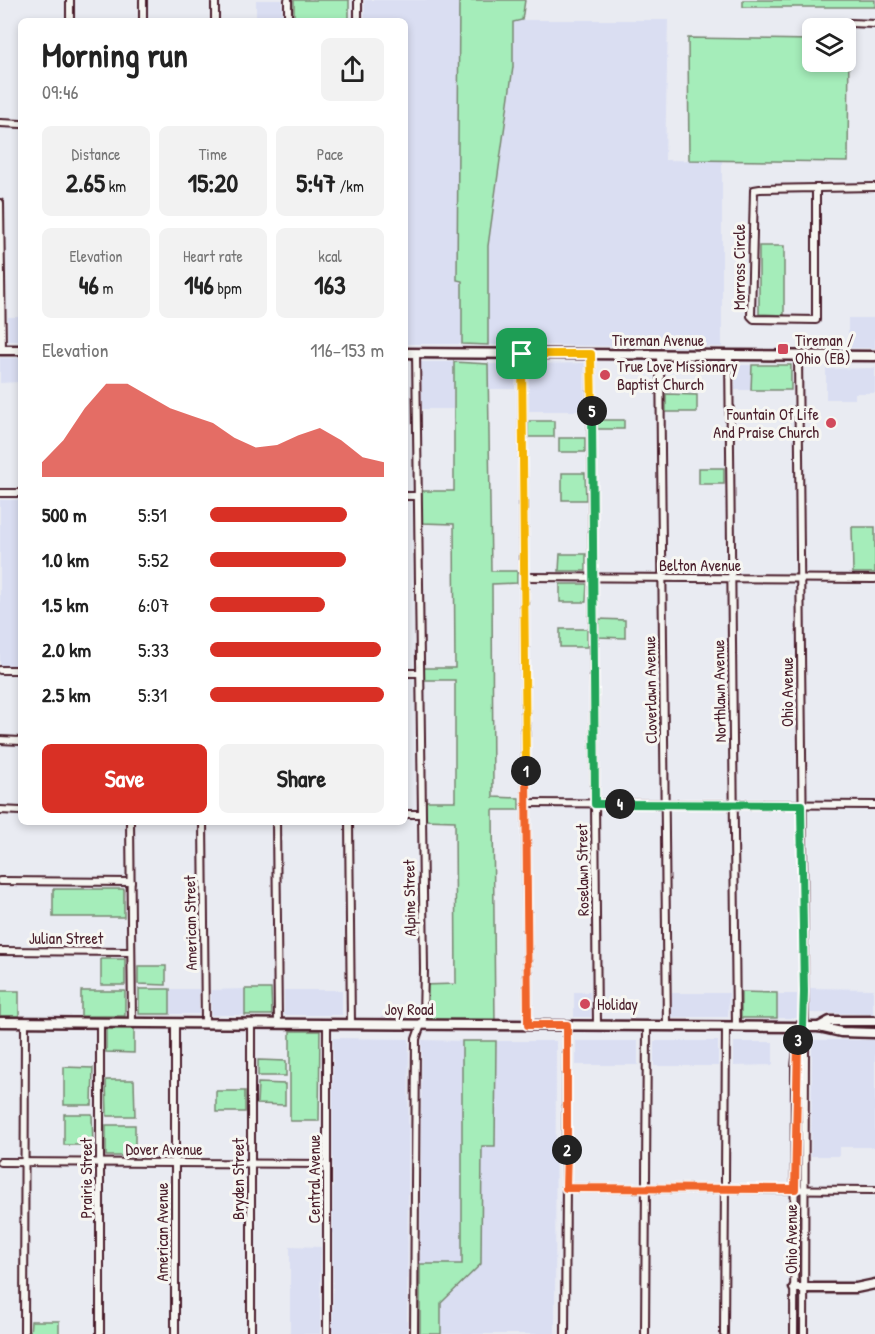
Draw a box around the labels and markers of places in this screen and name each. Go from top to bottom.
pin [496,328,547,379]
place label: Tireman / Ohio (EB) [795,329,854,369]
marker: Tireman / Ohio (EB) [776,342,790,356]
place label: True Love Missionary Baptist Church [617,355,738,395]
marker: True Love Missionary Baptist Church [598,368,612,382]
pin: 5 [577,396,607,426]
place label: Fountain Of Life And Praise Church [713,403,820,443]
marker: Fountain Of Life And Praise Church [824,416,838,430]
pin: 1 [511,756,541,786]
pin: 4 [605,789,635,819]
place label: Holiday [597,993,638,1015]
marker: Holiday [578,997,592,1011]
pin: 3 [783,1025,813,1055]
pin: 2 [552,1135,582,1165]

